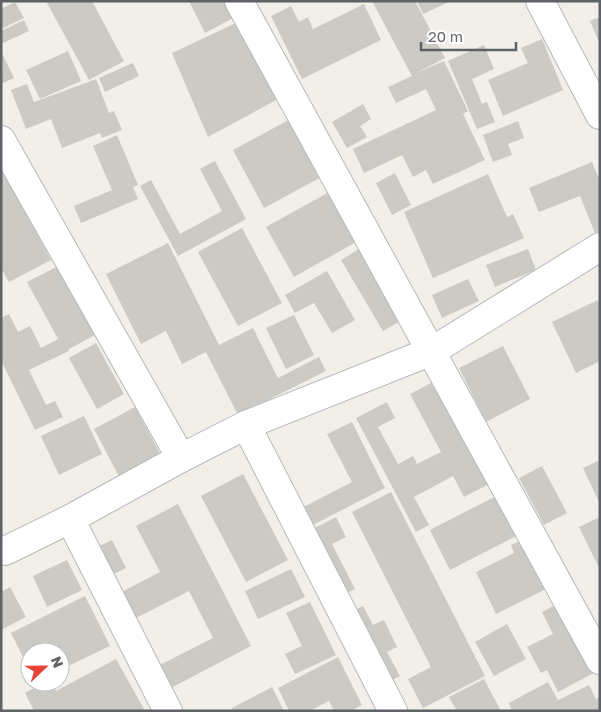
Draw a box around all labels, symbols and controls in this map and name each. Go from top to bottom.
scale bar [421,20,516,52]
text: 20 m [428,27,463,45]
north arrow [20,642,70,692]
text: N [48,654,67,670]

